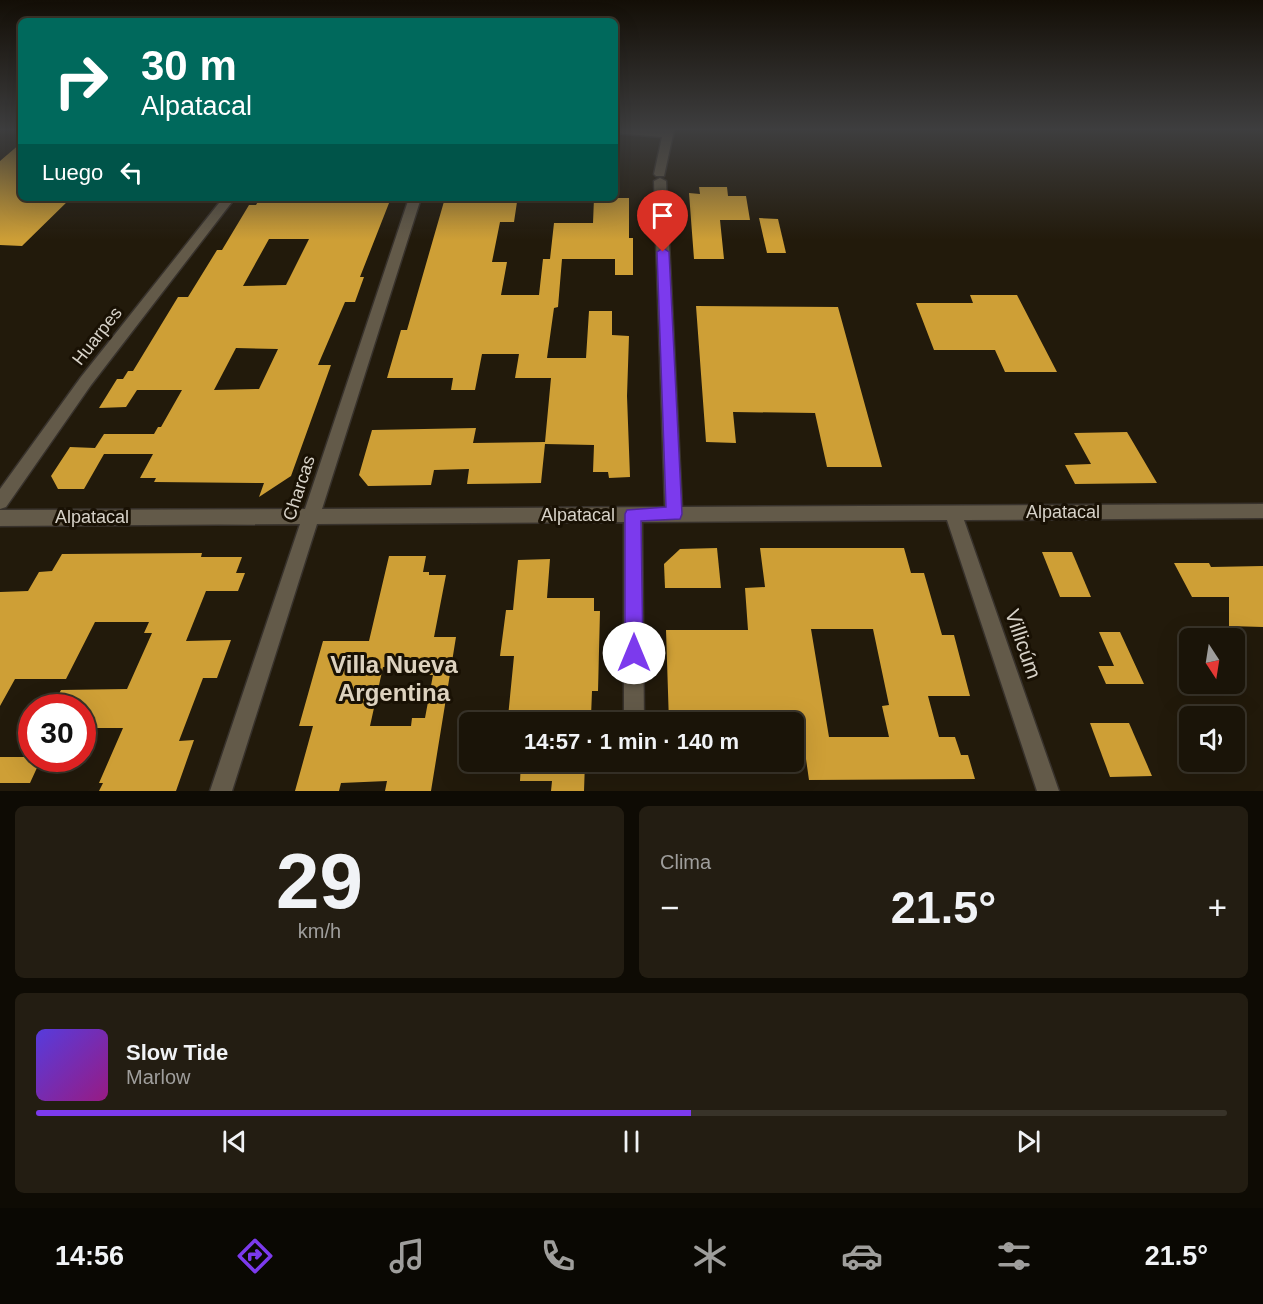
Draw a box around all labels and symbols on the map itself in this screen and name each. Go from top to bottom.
pin [637,190,688,252]
street label: Huarpes [68,303,126,369]
street label: Charcas [279,453,319,523]
street label: Alpatacal [1026,502,1100,522]
street label: Alpatacal [541,505,615,525]
street label: Alpatacal [55,507,129,527]
street label: Villicúm [1001,606,1046,682]
position arrow [602,621,666,685]
north arrow [1179,628,1245,694]
district label: Villa Nueva Argentina [330,651,458,706]
speed limit sign: 30 [18,694,96,772]

